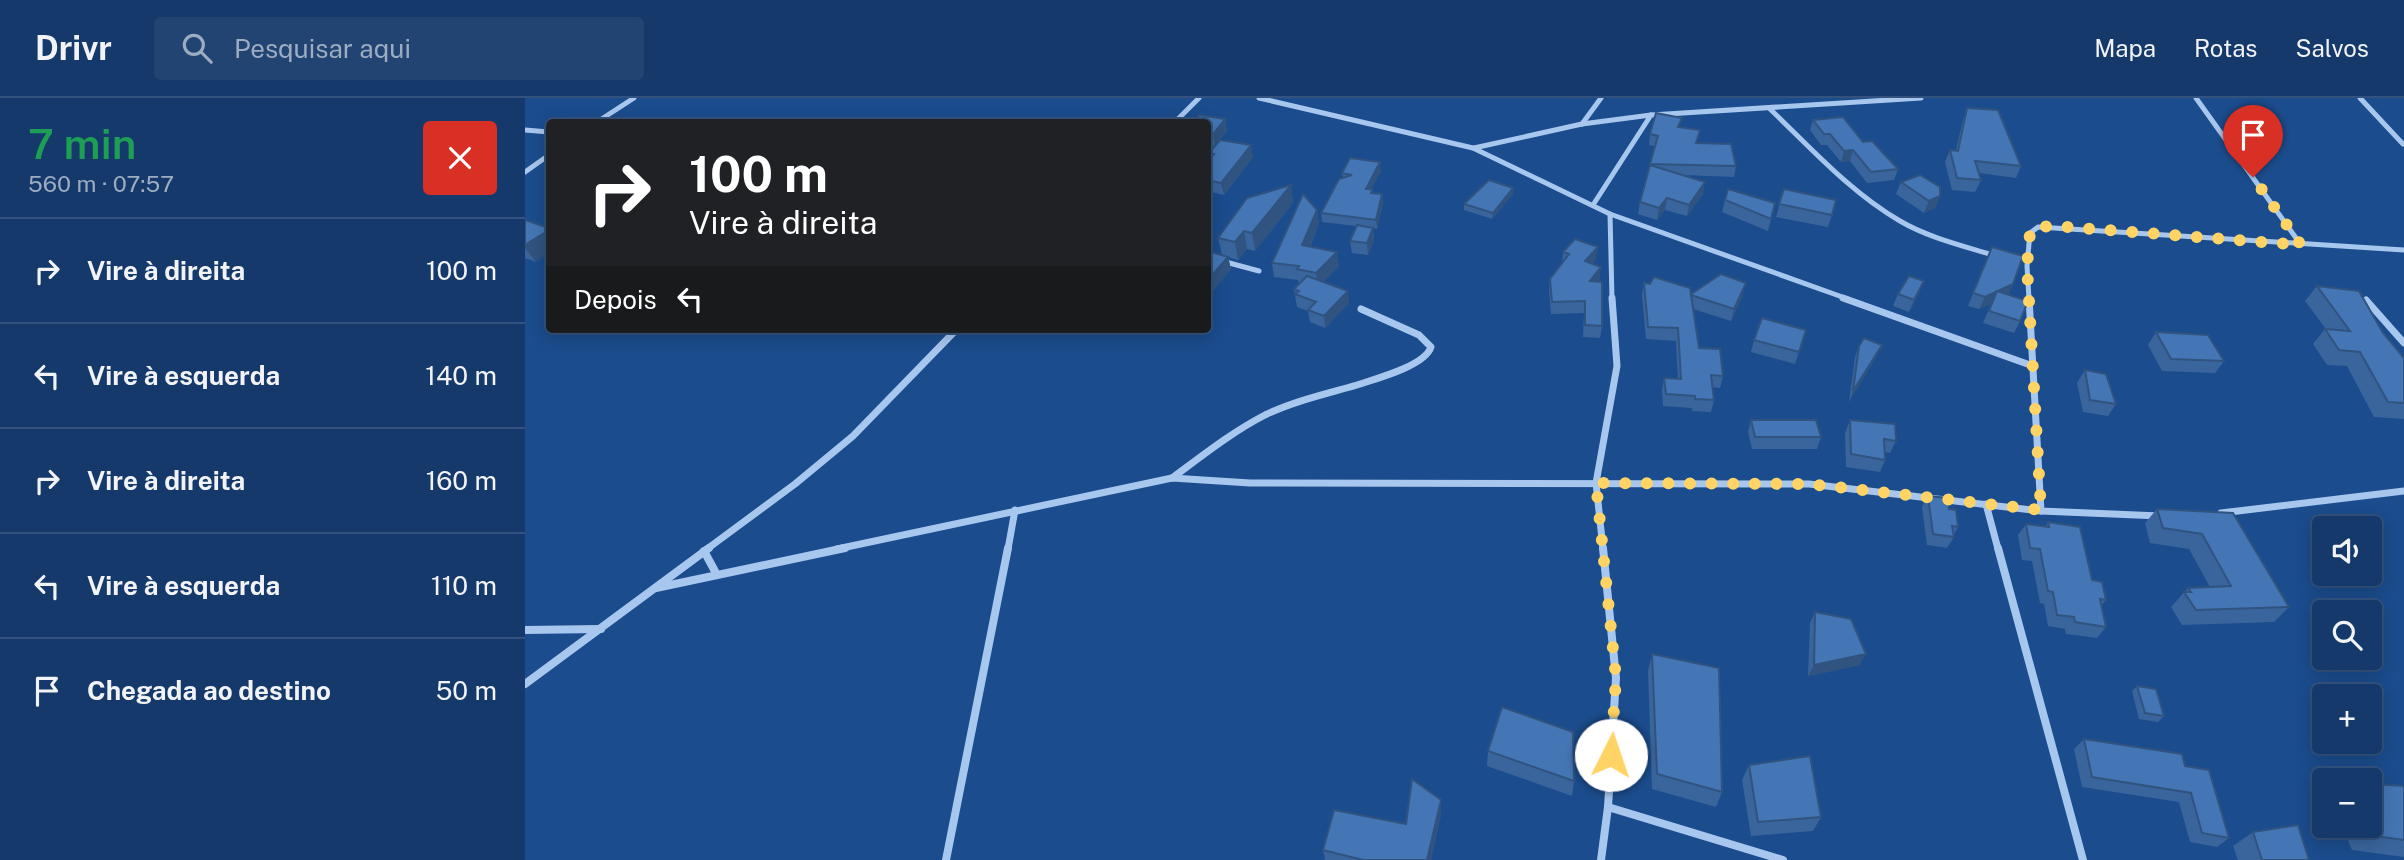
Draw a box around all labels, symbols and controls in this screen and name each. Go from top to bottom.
search box [154,17,644,80]
text: Drivr [35,29,112,67]
icon: search [178,29,216,67]
text: Pesquisar aqui [234,33,411,64]
text: Mapa [2094,34,2156,62]
text: Rotas [2194,34,2257,62]
text: Salvos [2295,34,2369,62]
pin [2223,105,2283,177]
icon: arrive [2234,116,2272,154]
text: 7 min [28,119,136,168]
button: close [423,121,497,195]
text: 100 m [689,145,828,203]
icon: right [574,147,665,238]
text: 560 m · 07:57 [28,170,174,197]
text: Vire à direita [689,204,877,241]
icon: right [28,252,66,290]
text: Vire à direita [87,255,245,286]
text: 100 m [426,255,497,286]
icon: left [671,280,709,318]
text: Depois [574,284,657,315]
icon: left [28,357,66,395]
text: Vire à esquerda [87,360,280,391]
text: 140 m [425,360,497,391]
icon: right [28,462,66,500]
text: Vire à direita [87,465,245,496]
text: 160 m [426,465,497,496]
map controls [2312,516,2382,838]
button: sound [2312,516,2382,586]
icon: left [28,567,66,605]
text: Vire à esquerda [87,570,280,601]
text: 110 m [431,570,497,601]
button: search [2312,600,2382,670]
icon: arrive [28,672,66,710]
text: Chegada ao destino [87,675,331,706]
text: 50 m [436,675,497,706]
button: + [2312,684,2382,754]
position arrow [1574,718,1648,792]
button: − [2312,768,2382,838]

